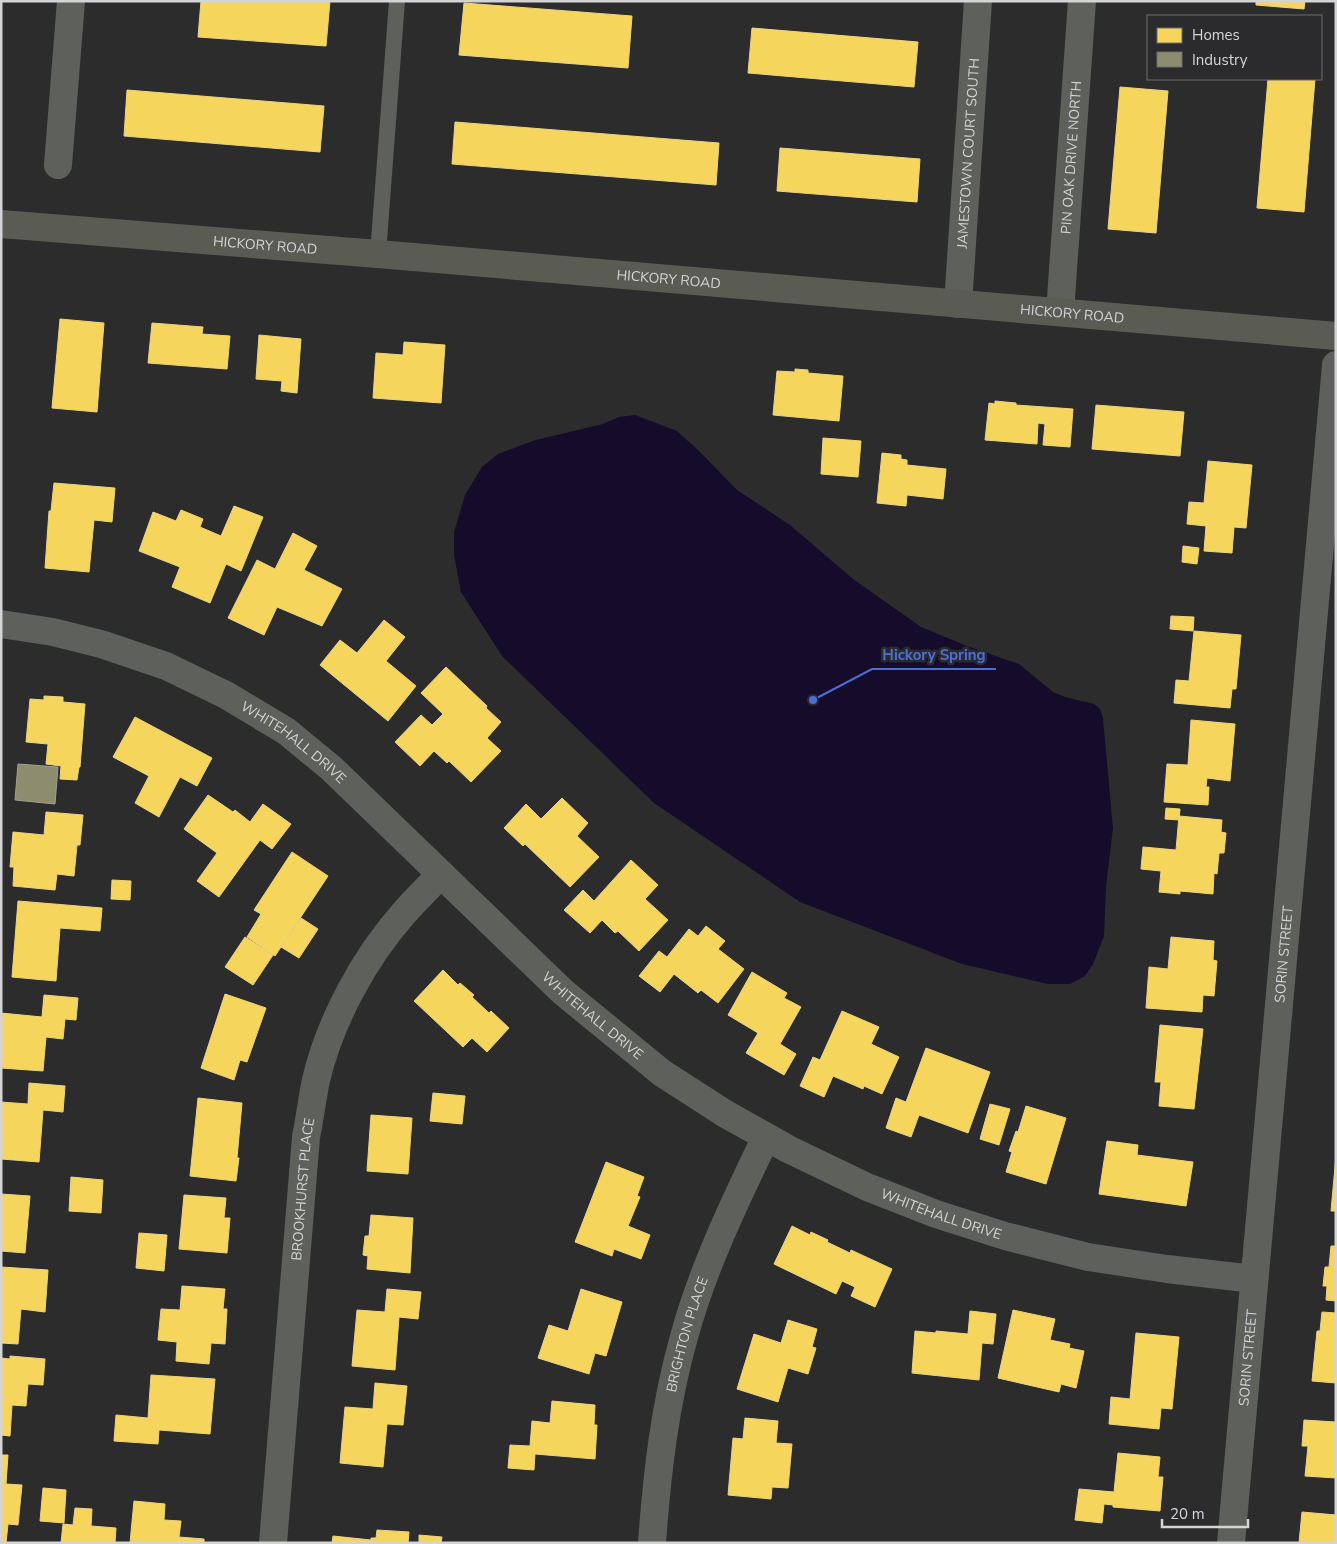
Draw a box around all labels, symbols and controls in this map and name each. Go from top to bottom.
legend [1147,15,1322,80]
text: Homes [1192,25,1240,45]
text: Industry [1192,50,1248,70]
street label: JAMESTOWN COURT SOUTH [952,58,984,250]
street label: PIN OAK DRIVE NORTH [1056,80,1086,235]
street label: HICKORY ROAD [212,231,318,259]
street label: HICKORY ROAD [616,265,722,293]
street label: HICKORY ROAD [1019,300,1125,327]
callout: Hickory Spring [872,639,996,669]
text: Hickory Spring [882,645,986,665]
street label: WHITEHALL DRIVE [237,697,351,787]
street label: SORIN STREET [1270,905,1297,1004]
street label: WHITEHALL DRIVE [538,967,648,1064]
street label: BROOKHURST PLACE [286,1116,319,1261]
street label: WHITEHALL DRIVE [878,1184,1004,1244]
street label: BRIGHTON PLACE [661,1274,712,1394]
street label: SORIN STREET [1234,1308,1261,1407]
scale bar [1162,1496,1248,1528]
text: 20 m [1170,1504,1205,1524]

